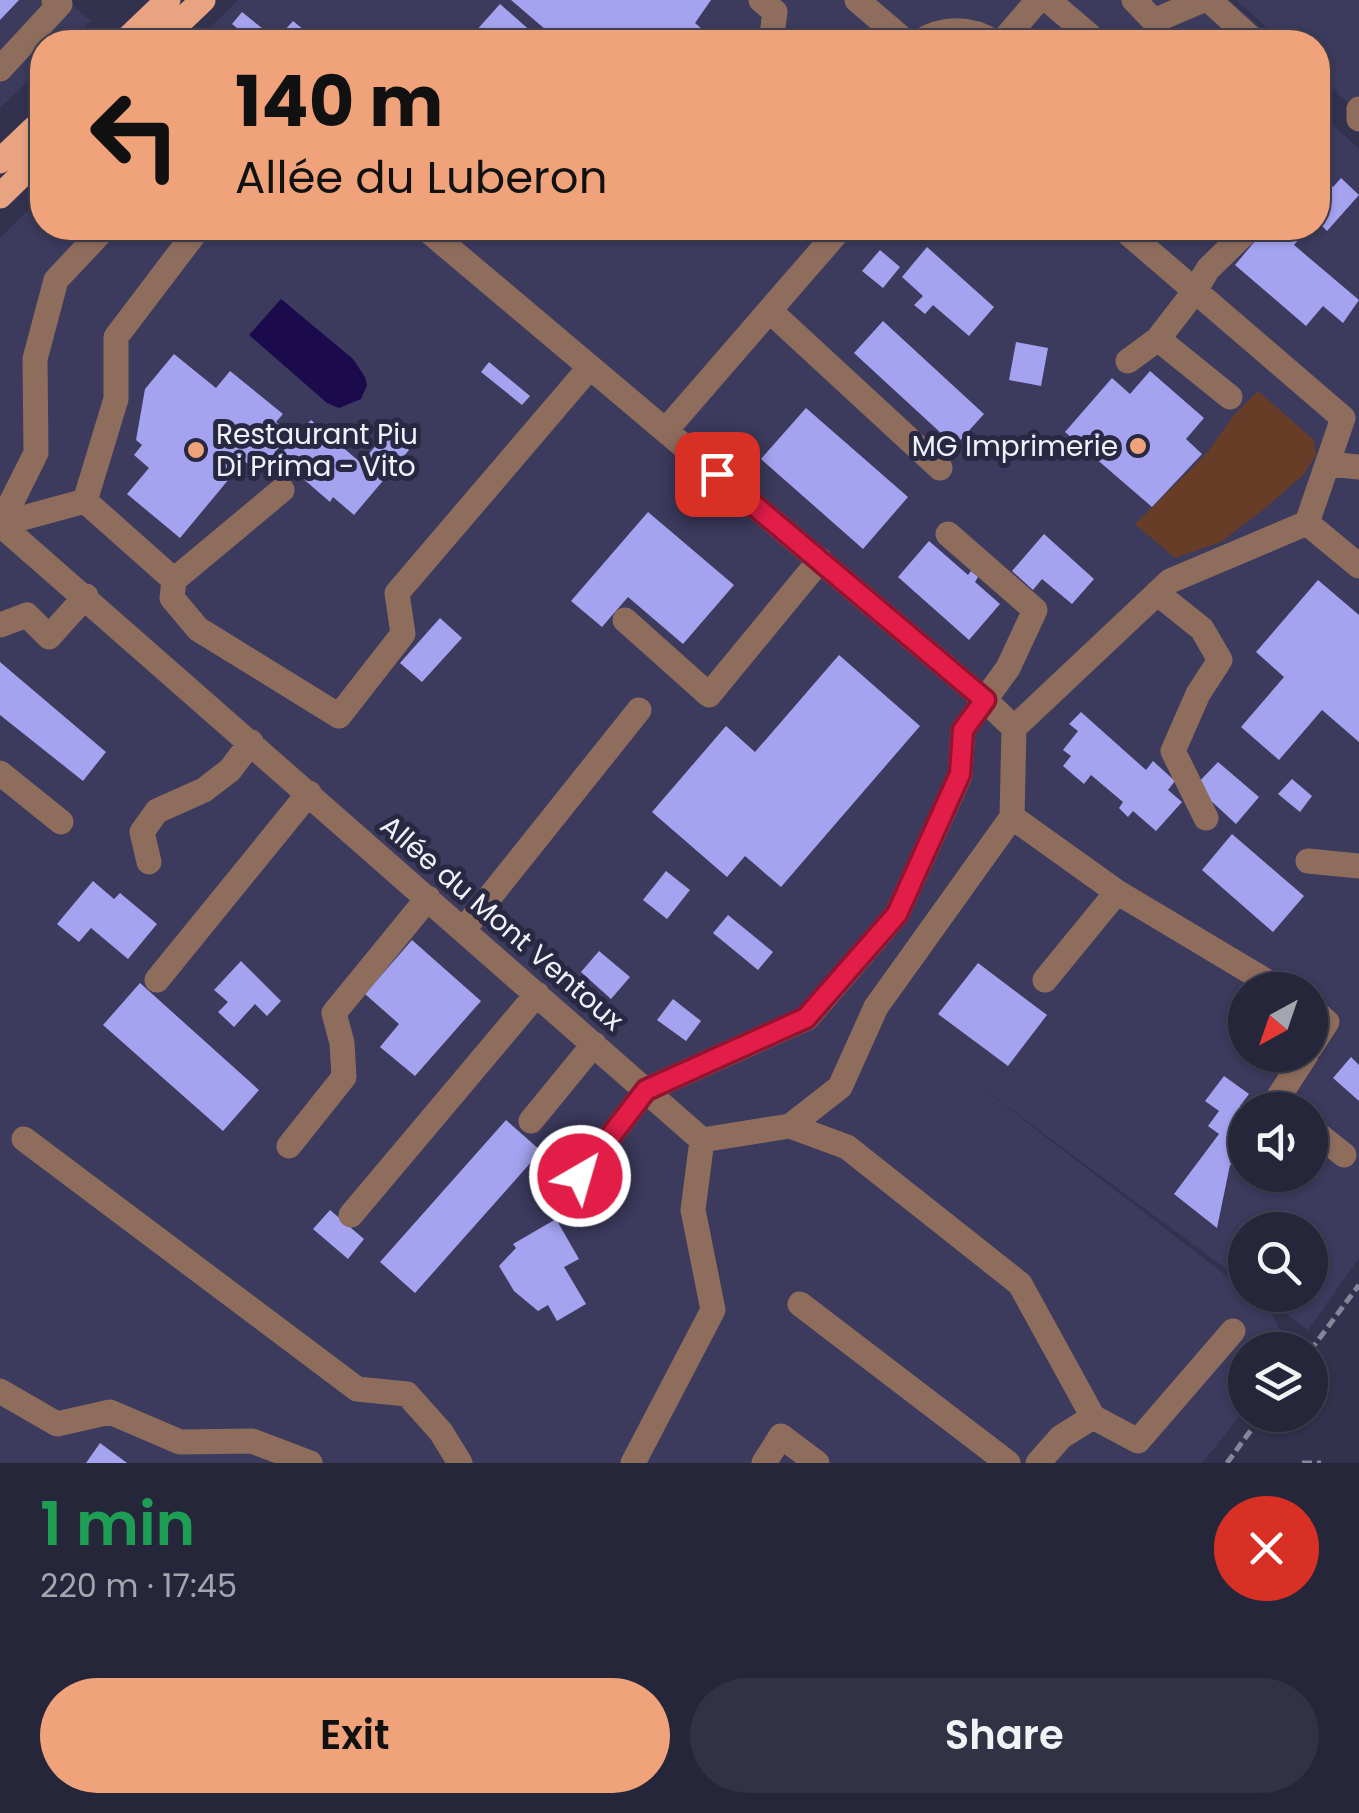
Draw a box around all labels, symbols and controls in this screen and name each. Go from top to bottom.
text: 140 m [235,52,443,151]
icon: left [70,70,200,200]
text: Allée du Luberon [235,146,607,209]
place label: Restaurant Piu Di Prima - Vito [216,415,418,486]
place label: MG Imprimerie [912,427,1118,466]
pin [675,432,760,517]
marker: MG Imprimerie [1127,435,1149,457]
marker: Restaurant Piu Di Prima - Vito [185,439,207,461]
icon: arrive [690,447,745,502]
street label: Allée du Mont Ventoux [372,806,632,1040]
north arrow [1228,972,1328,1072]
map controls [1228,972,1328,1432]
button: sound [1228,1092,1328,1192]
position arrow [528,1124,632,1228]
button: search [1228,1212,1328,1312]
button: layers [1228,1332,1328,1432]
text: 1 min [40,1482,195,1566]
button: close [1214,1496,1319,1601]
text: 220 m · 17:45 [40,1563,237,1608]
button: Exit [40,1678,670,1793]
button: Share [690,1678,1319,1793]

